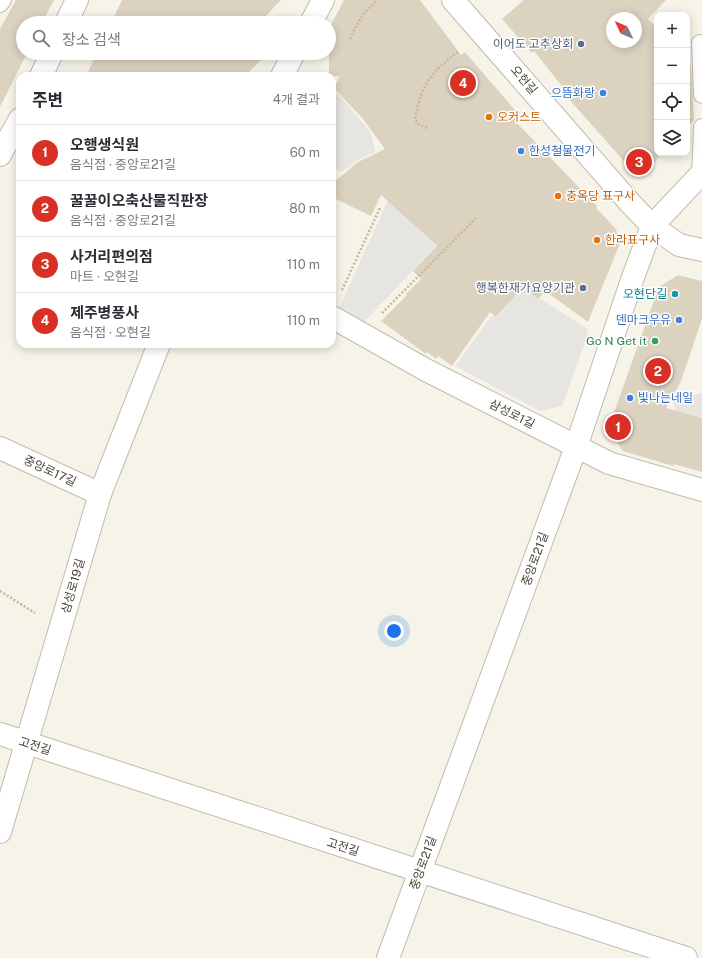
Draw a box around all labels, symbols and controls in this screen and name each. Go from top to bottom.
north arrow [606,12,642,48]
map controls [654,12,690,156]
button: + [654,12,690,48]
search box [16,16,336,60]
icon: search [30,27,52,49]
text: 장소 검색 [62,31,121,48]
place label: 이어도 고추상회 [493,37,573,51]
marker: 이어도 고추상회 [576,39,586,49]
button: − [654,48,690,84]
street label: 오현길 [508,63,540,97]
pin: 4 [450,68,476,98]
button: locate [654,84,690,120]
place label: 으뜸화랑 [551,86,595,100]
marker: 으뜸화랑 [598,88,608,98]
text: 주변 [32,90,63,110]
text: 4개 결과 [273,92,320,107]
place label: 오커스트 [497,110,541,124]
marker: 오커스트 [484,112,494,122]
button: layers [654,120,690,156]
text: 오행생식원 [70,136,139,153]
place label: 한성철물전기 [529,144,595,158]
text: 1 [42,145,48,160]
text: 60 m [290,145,320,160]
marker: 한성철물전기 [516,146,526,156]
pin: 3 [626,147,652,177]
text: 음식점 · 중앙로21길 [70,157,176,172]
place label: 충옥당 표구사 [566,189,635,203]
marker: 충옥당 표구사 [553,191,563,201]
text: 꿀꿀이오축산물직판장 [70,192,208,209]
text: 2 [41,201,49,216]
text: 80 m [289,201,320,216]
text: 음식점 · 중앙로21길 [70,213,176,228]
place label: 한라표구사 [605,233,660,247]
marker: 한라표구사 [592,235,602,245]
text: 사거리편의점 [70,248,153,265]
text: 3 [41,257,49,272]
text: 110 m [287,257,320,272]
text: 마트 · 오현길 [70,269,139,284]
place label: 행복한재가요양기관 [476,281,575,295]
marker: 행복한재가요양기관 [578,283,588,293]
place label: 오현단길 [623,287,667,301]
marker: 오현단길 [670,289,680,299]
text: 제주병풍사 [70,304,139,321]
text: 4 [41,313,49,328]
text: 110 m [287,313,320,328]
place label: 덴마크우유 [616,313,671,327]
marker: 덴마크우유 [674,315,684,325]
text: 음식점 · 오현길 [70,325,151,340]
place label: Go N Get it [586,334,647,348]
marker: Go N Get it [650,336,660,346]
pin: 2 [645,356,671,386]
place label: 빛나는네일 [638,391,693,405]
marker: 빛나는네일 [625,393,635,403]
street label: 삼성로1길 [487,397,537,431]
pin: 1 [605,412,631,442]
street label: 중앙로17길 [22,453,78,489]
street label: 중앙로21길 [519,530,551,588]
street label: 삼성로19길 [58,557,88,615]
your location [384,621,404,641]
street label: 고전길 [17,734,53,758]
street label: 중앙로21길 [407,834,439,892]
street label: 고전길 [325,835,361,859]

